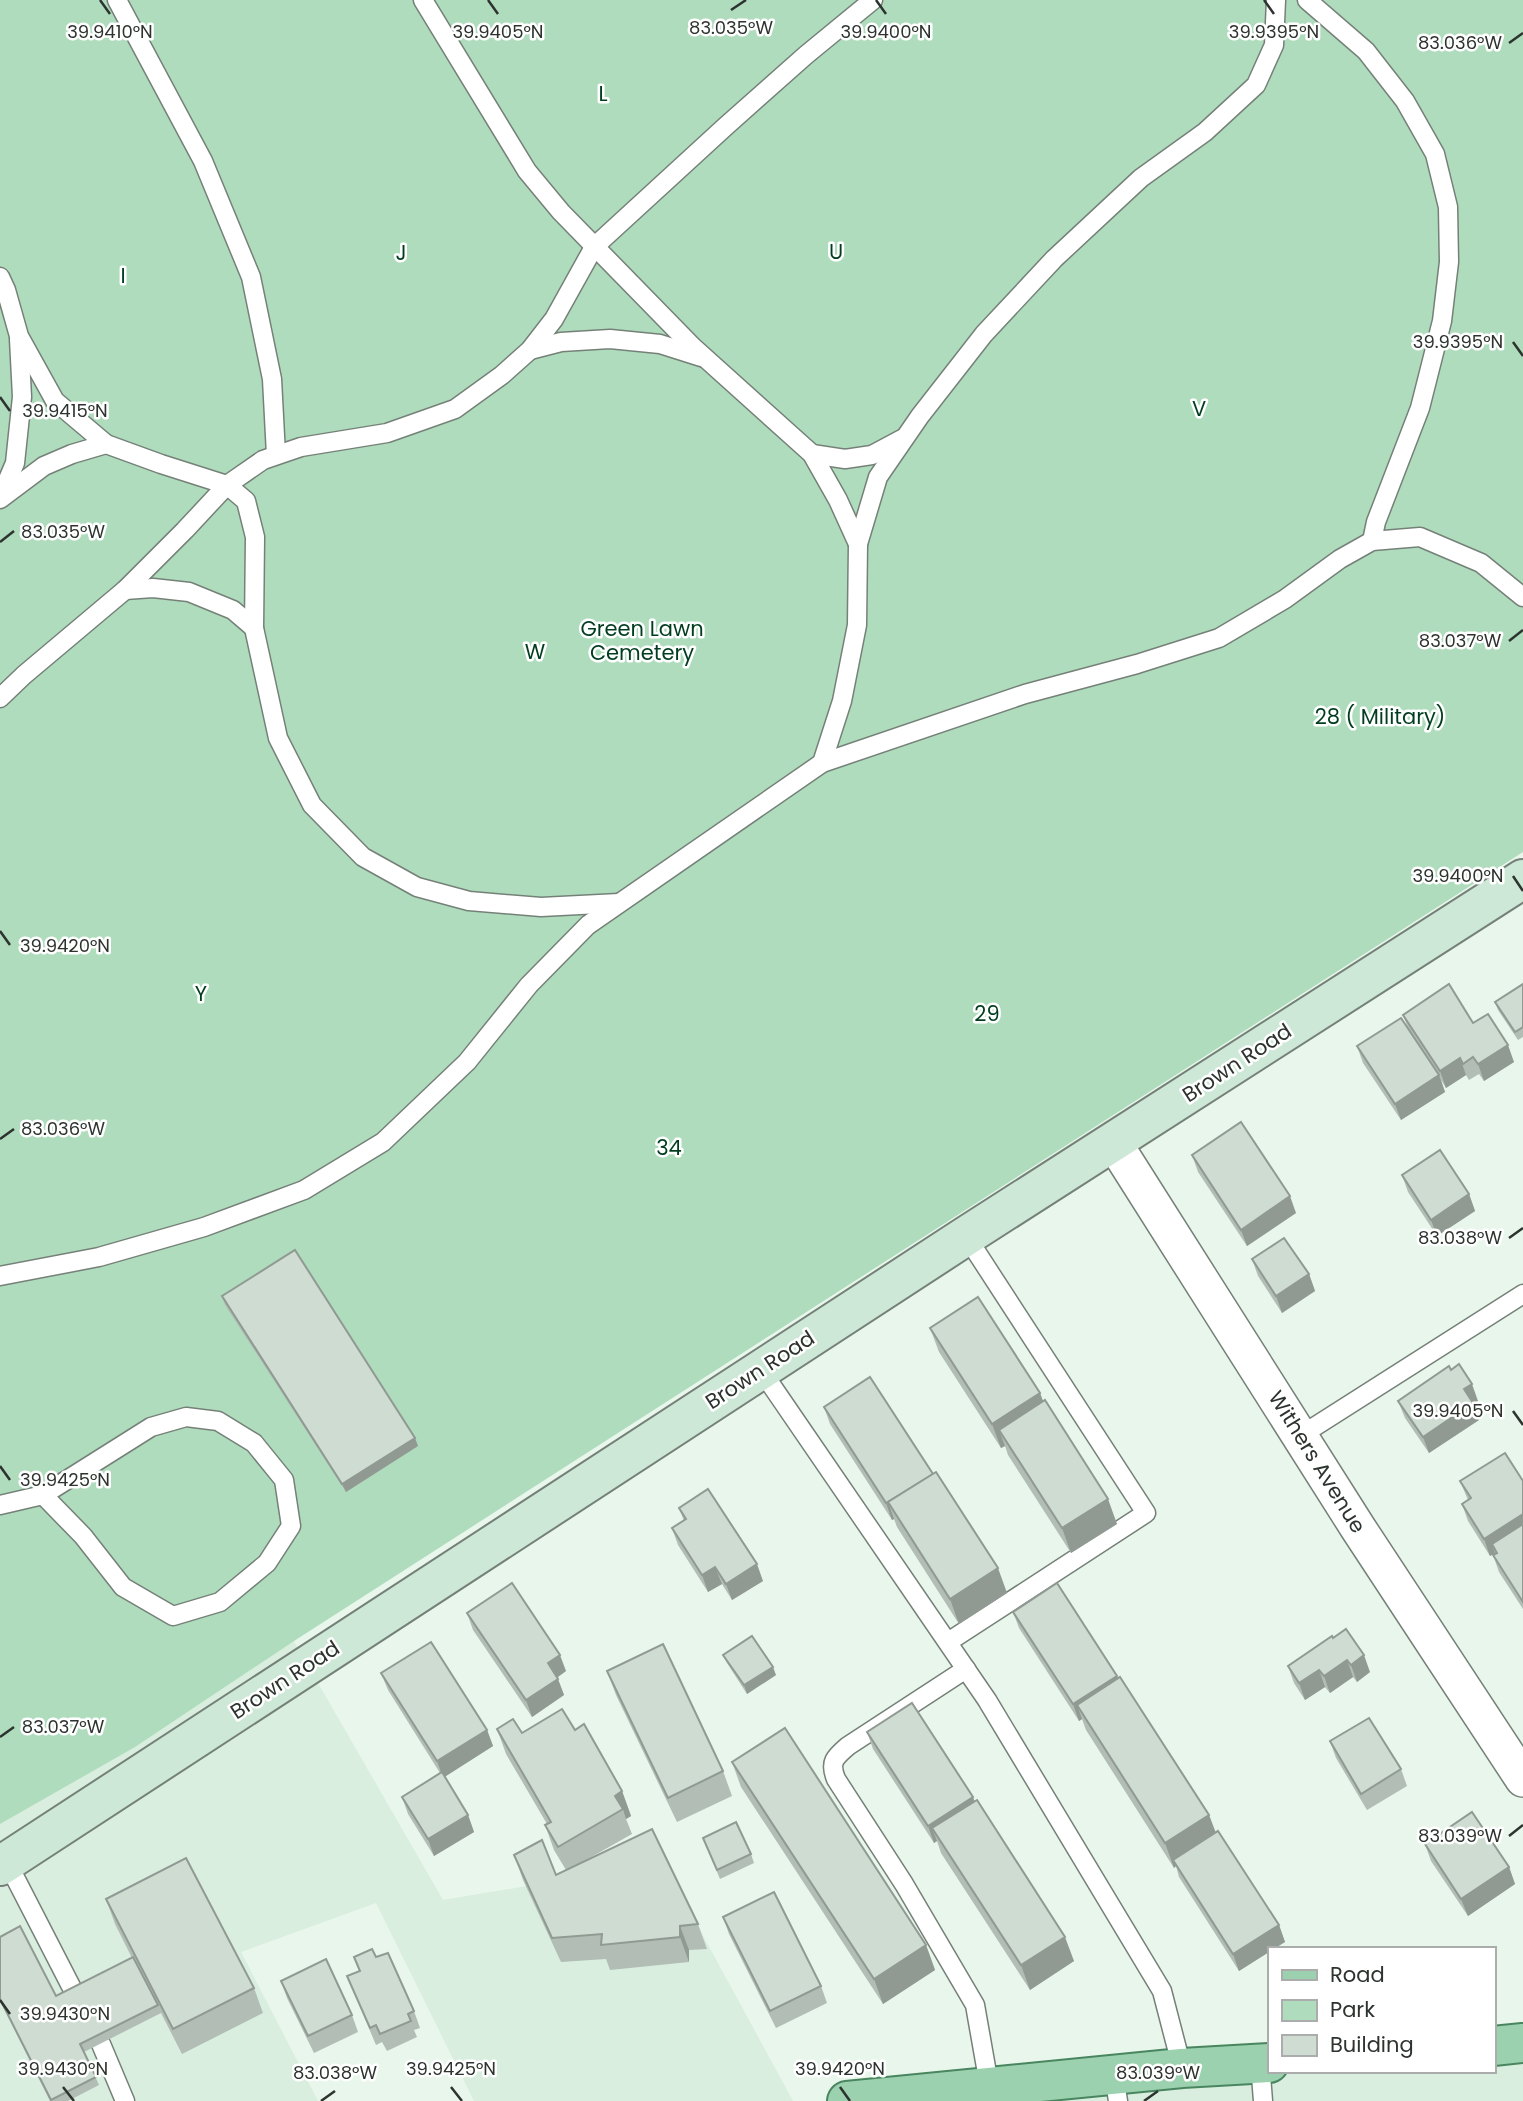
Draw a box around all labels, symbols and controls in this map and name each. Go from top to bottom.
text: 83.035°W [689,15,773,40]
text: 39.9410°N [67,19,153,44]
text: 39.9405°N [452,19,544,44]
text: 39.9400°N [840,19,932,44]
text: 39.9395°N [1229,19,1319,44]
text: 83.036°W [1418,30,1502,55]
park label: L [598,79,608,108]
park label: U [829,237,843,266]
park label: J [395,238,407,267]
park label: I [120,261,126,290]
text: 39.9395°N [1413,329,1503,354]
park label: V [1192,394,1206,423]
text: 39.9415°N [22,398,108,423]
text: 83.035°W [21,519,105,544]
park label: Green Lawn Cemetery [580,614,704,667]
text: 83.037°W [1419,628,1502,653]
park label: W [525,637,546,666]
park label: 28 ( Military) [1315,702,1445,731]
text: 39.9400°N [1412,863,1504,888]
text: 39.9420°N [20,933,110,958]
park label: Y [195,979,207,1008]
park label: 29 [974,999,1000,1028]
street label: Brown Road [1176,1016,1297,1109]
text: 83.036°W [21,1116,105,1141]
park label: 34 [656,1133,682,1162]
text: 83.038°W [1418,1225,1502,1250]
street label: Brown Road [699,1323,820,1416]
street label: Withers Avenue [1262,1385,1373,1539]
text: 39.9405°N [1412,1398,1504,1423]
text: 39.9425°N [20,1467,110,1492]
street label: Brown Road [224,1633,345,1726]
text: 83.037°W [22,1714,105,1739]
text: 83.039°W [1418,1823,1502,1848]
legend [1268,1947,1495,2073]
text: Road [1330,1960,1385,1989]
text: Park [1330,1995,1375,2024]
text: 39.9430°N [20,2001,110,2026]
text: Building [1330,2030,1414,2059]
text: 39.9430°N [18,2056,108,2081]
text: 39.9425°N [406,2056,496,2081]
text: 39.9420°N [795,2056,885,2081]
text: 83.038°W [293,2060,377,2085]
text: 83.039°W [1116,2060,1200,2085]

